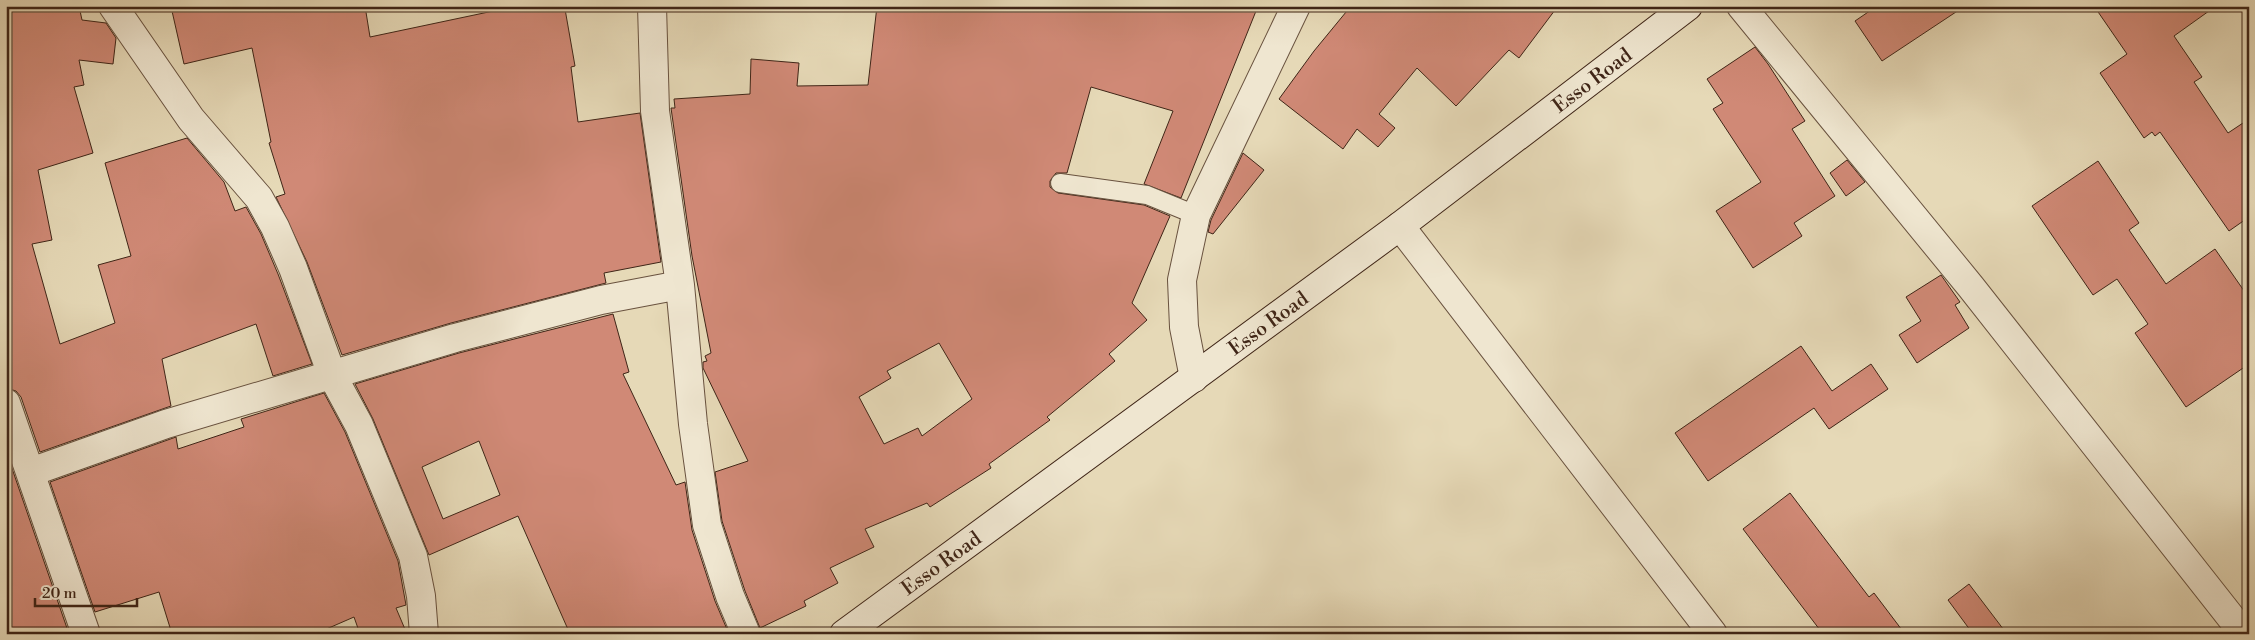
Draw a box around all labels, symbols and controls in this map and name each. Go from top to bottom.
street label: Esso Road [1548,43,1638,119]
street label: Esso Road [1224,286,1314,362]
street label: Esso Road [897,526,987,602]
scale bar [35,575,138,607]
text: 20 m [42,584,77,603]

